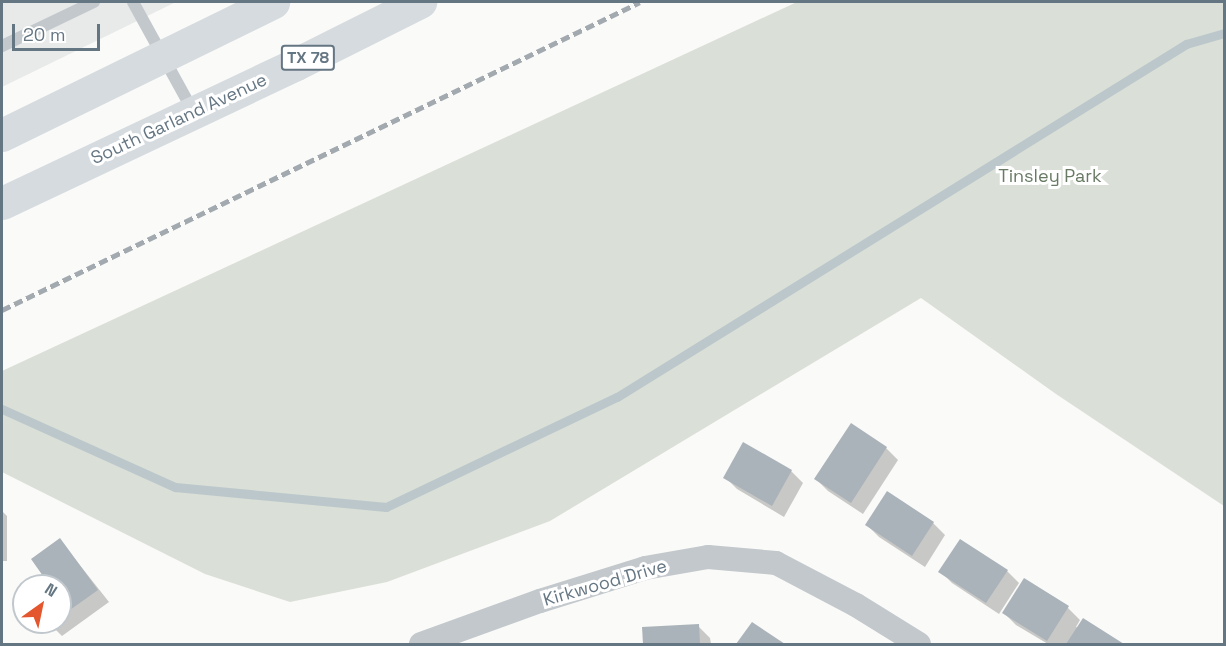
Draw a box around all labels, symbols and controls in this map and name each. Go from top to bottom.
scale bar [15,12,104,50]
text: 20 m [23,23,66,46]
road number: TX 78 [280,45,336,71]
street label: South Garland Avenue [88,69,270,169]
park label: Tinsley Park [998,165,1102,187]
street label: Kirkwood Drive [541,555,669,611]
north arrow [12,574,72,634]
text: N [41,578,61,602]

